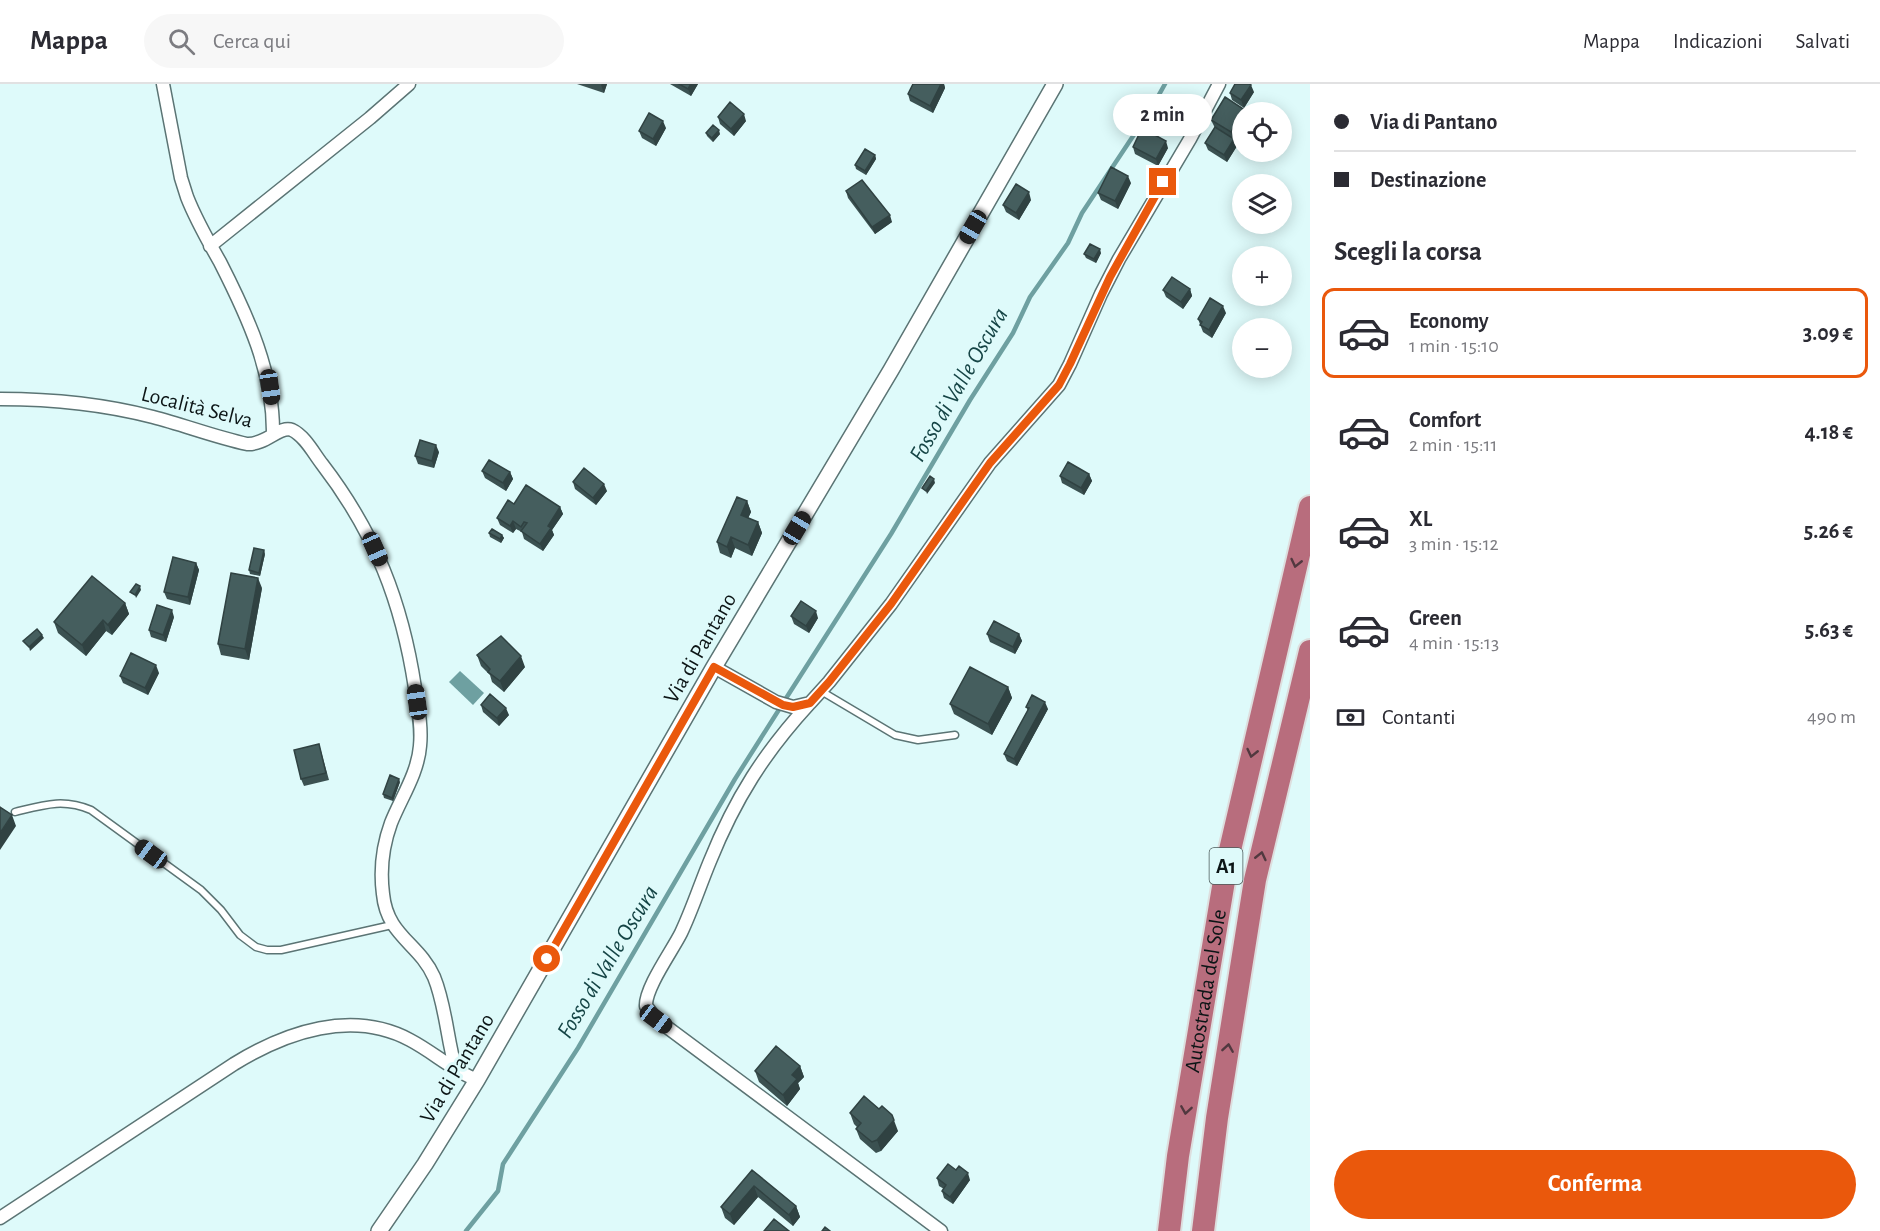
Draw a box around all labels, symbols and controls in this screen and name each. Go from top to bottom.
search box [144,14,564,68]
icon: search [165,25,198,58]
text: Mappa [30,27,108,55]
text: Cerca qui [213,30,291,52]
text: Mappa [1583,31,1640,52]
text: Indicazioni [1673,31,1763,52]
text: Salvati [1796,31,1850,52]
callout: 2 min [1114,95,1212,137]
map controls [1232,102,1292,378]
button: locate [1232,102,1292,162]
text: 2 min [1140,105,1185,125]
text: Via di Pantano [1370,111,1497,133]
route end [1149,168,1176,195]
text: Destinazione [1370,169,1486,191]
button: layers [1232,174,1292,234]
car [956,207,990,247]
text: Scegli la corsa [1334,238,1482,265]
button: + [1232,246,1292,306]
water label: Fosso di Valle Oscura [905,304,1013,466]
icon: car [1337,306,1391,360]
text: Economy [1409,310,1489,332]
button: − [1232,318,1292,378]
text: 3.09 € [1803,322,1853,344]
text: 1 min · 15:10 [1409,336,1499,356]
car [259,368,281,406]
street label: Località Selva [139,383,255,431]
icon: car [1337,405,1391,459]
text: Comfort [1409,409,1481,431]
text: 4.18 € [1805,421,1853,443]
text: 2 min · 15:11 [1409,435,1497,455]
icon: car [1337,504,1391,558]
car [780,508,814,548]
text: XL [1409,508,1432,530]
text: 5.26 € [1804,520,1853,542]
car [359,529,391,569]
text: 3 min · 15:12 [1409,534,1499,554]
one-way arrow [1291,558,1304,568]
street label: Via di Pantano [660,589,740,707]
icon: car [1337,603,1391,657]
text: Green [1409,607,1462,629]
text: 5.63 € [1805,619,1853,641]
text: 4 min · 15:13 [1409,633,1499,653]
car [406,683,428,721]
icon: cash [1334,701,1367,734]
text: Contanti [1382,706,1456,728]
text: 490 m [1807,707,1856,727]
one-way arrow [1247,748,1260,758]
car [131,836,171,872]
road number: A1 [1210,848,1242,884]
one-way arrow [1254,851,1267,861]
water label: Fosso di Valle Oscura [553,882,663,1042]
street label: Autostrada del Sole [1181,907,1230,1074]
route start [533,945,560,972]
car [636,1001,676,1037]
street label: Via di Pantano [416,1010,498,1126]
one-way arrow [1222,1044,1234,1053]
one-way arrow [1180,1105,1192,1115]
button: Conferma [1334,1150,1856,1219]

